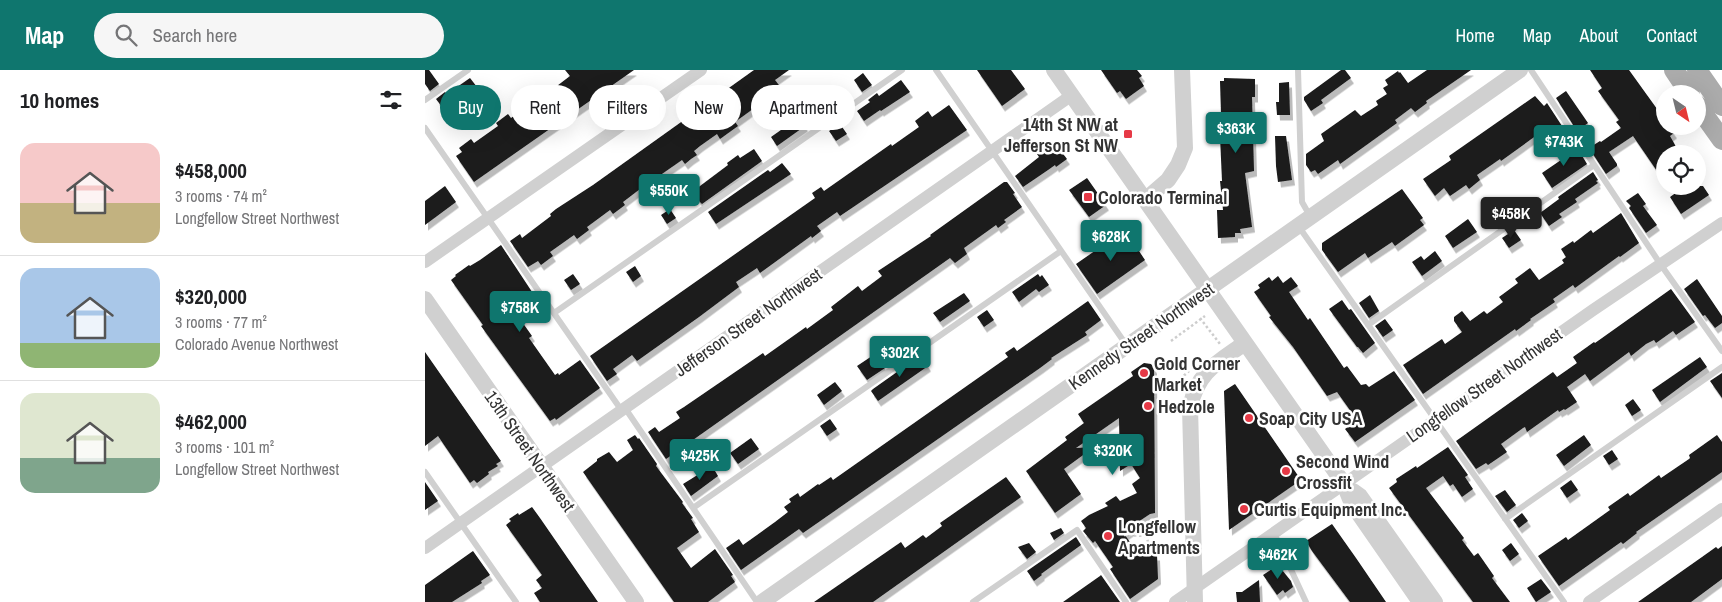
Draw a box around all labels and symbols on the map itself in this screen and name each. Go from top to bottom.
north arrow [1656,85,1706,135]
place label: 14th St NW at Jefferson St NW [1004,112,1118,158]
pin: $363K [1201,112,1271,154]
pin: $743K [1529,124,1599,167]
marker: 14th St NW at Jefferson St NW [1122,128,1134,140]
pin: $550K [634,174,704,216]
place label: Colorado Terminal [1098,185,1227,210]
marker: Colorado Terminal [1082,191,1094,203]
pin: $458K [1476,196,1546,239]
pin: $628K [1076,220,1146,262]
street label: Jefferson Street Northwest [669,262,827,382]
street label: Kennedy Street Northwest [1063,276,1219,396]
pin: $758K [485,290,555,333]
street label: Longfellow Street Northwest [1401,322,1567,448]
pin: $302K [865,336,935,378]
place label: Gold Corner Market [1154,351,1240,397]
marker: Gold Corner Market [1138,367,1150,379]
street label: 13th Street Northwest [479,385,581,517]
place label: Hedzole [1158,394,1215,419]
marker: Hedzole [1142,400,1154,412]
place label: Soap City USA [1259,406,1363,431]
marker: Soap City USA [1243,412,1255,424]
pin: $320K [1078,434,1148,476]
pin: $425K [665,438,735,481]
place label: Second Wind Crossfit [1296,449,1389,495]
marker: Second Wind Crossfit [1280,465,1292,477]
place label: Curtis Equipment Inc. [1254,497,1407,522]
marker: Curtis Equipment Inc. [1238,503,1250,515]
place label: Longfellow Apartments [1118,514,1200,560]
marker: Longfellow Apartments [1102,530,1114,542]
pin: $462K [1243,538,1313,580]

